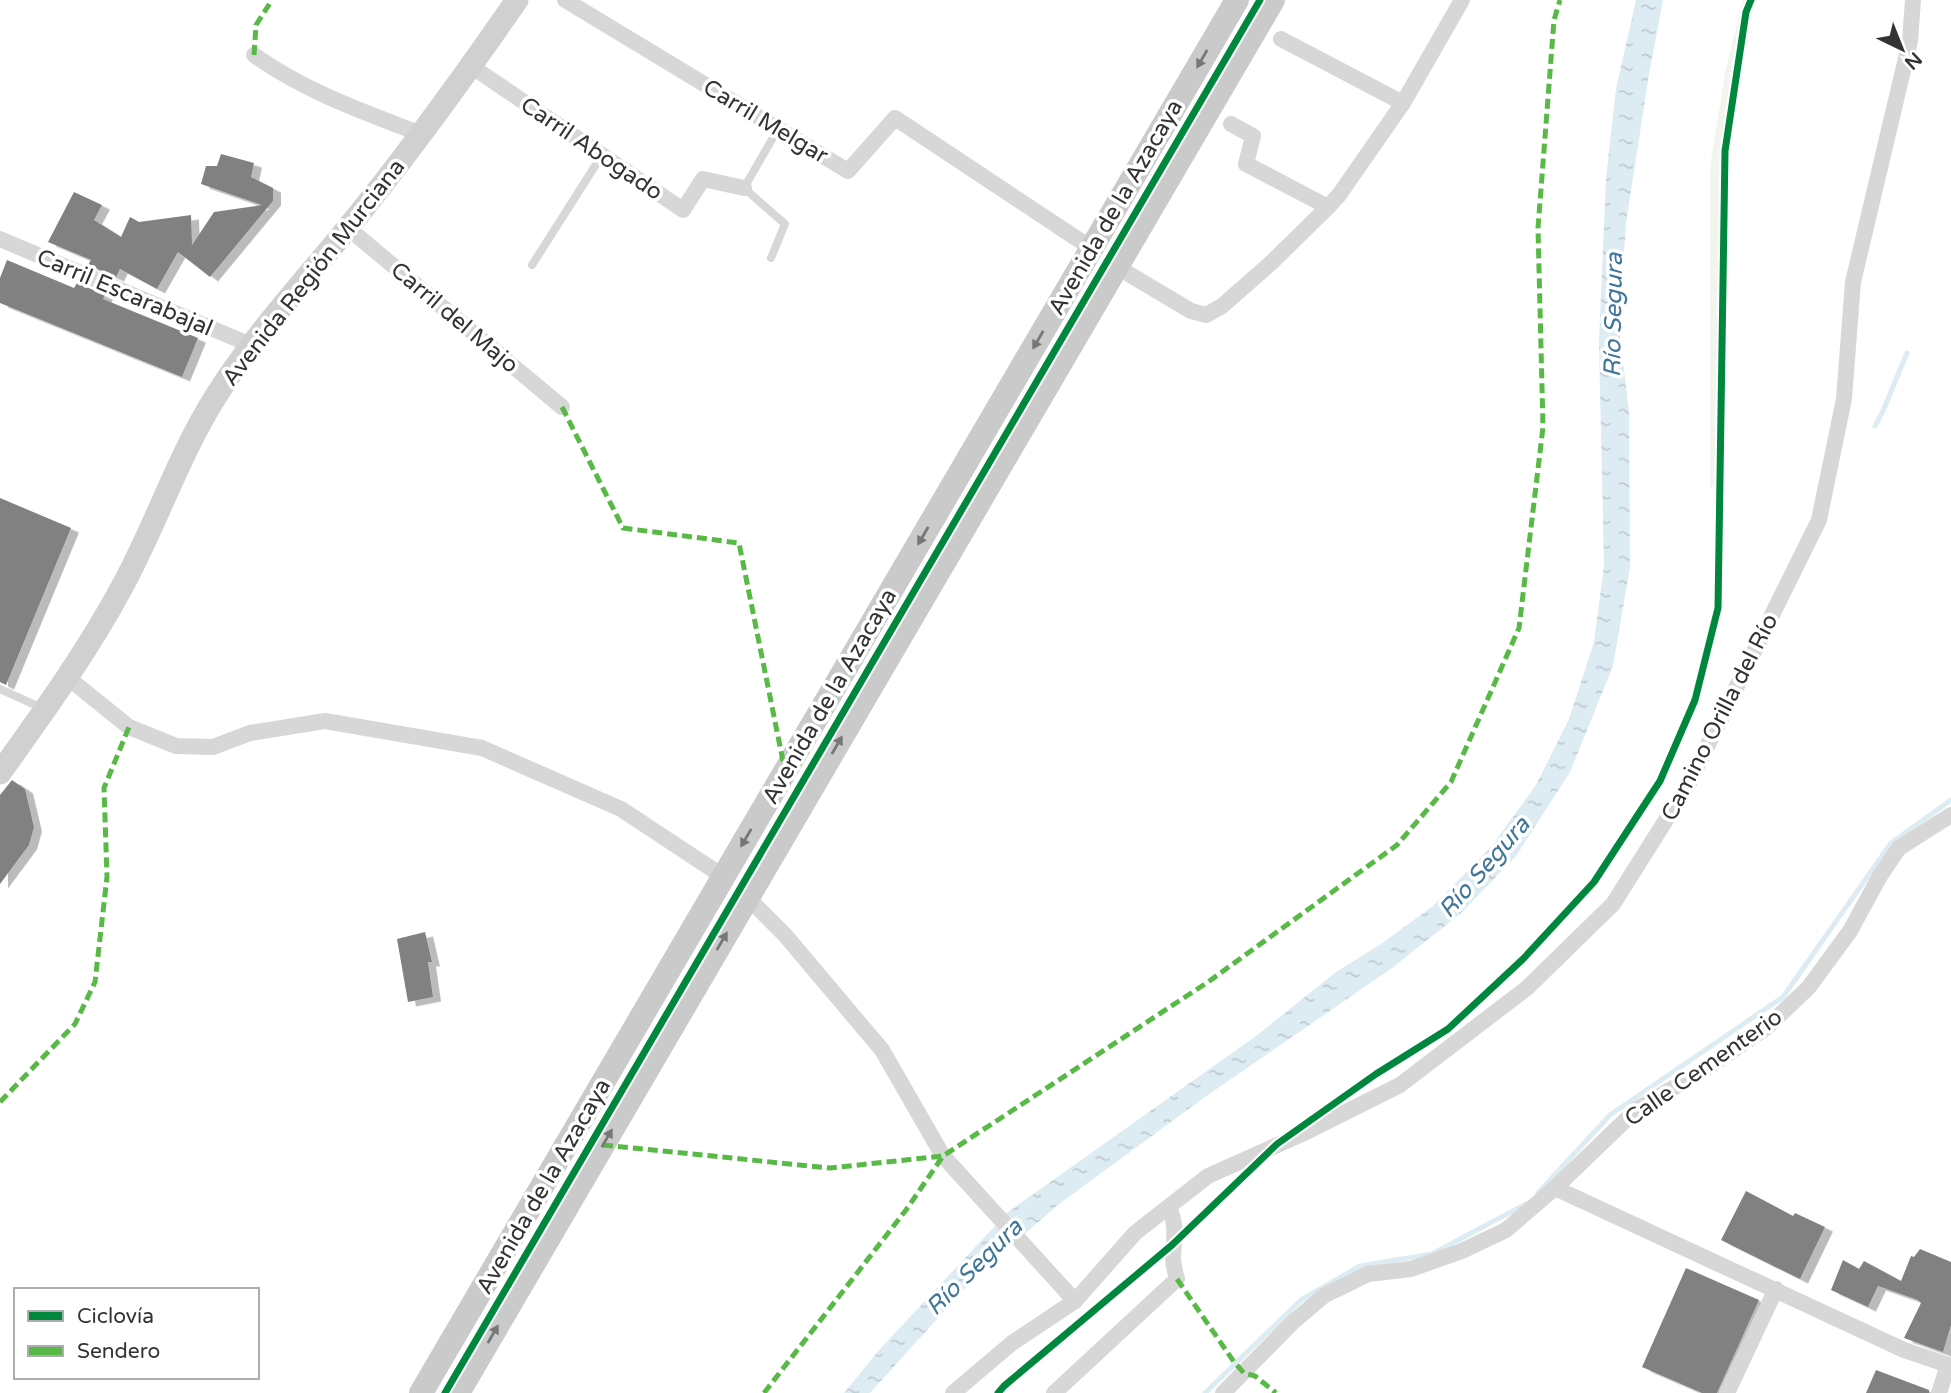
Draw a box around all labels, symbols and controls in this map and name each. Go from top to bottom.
north arrow [1867,14,1937,84]
text: N [1900,47,1926,74]
one-way arrow [1196,49,1208,68]
street label: Carril Melgar [698,74,833,170]
street label: Carril Abogado [515,91,668,207]
street label: Avenida de la Azacaya [1043,95,1189,320]
street label: Avenida Región Murciana [216,154,411,392]
street label: Carril Escarabajal [32,243,217,343]
water label: Río Segura [1598,252,1629,378]
street label: Carril del Majo [385,256,524,379]
one-way arrow [1032,330,1044,349]
one-way arrow [917,527,929,546]
street label: Avenida de la Azacaya [757,584,903,809]
street label: Camino Orilla del Río [1656,609,1784,826]
one-way arrow [831,735,843,755]
water label: Río Segura [1433,810,1537,924]
one-way arrow [740,829,752,848]
one-way arrow [716,932,728,951]
street label: Calle Cementerio [1619,1003,1788,1133]
street label: Avenida de la Azacaya [471,1074,617,1299]
one-way arrow [601,1128,614,1147]
water label: Río Segura [920,1213,1029,1322]
legend [14,1288,259,1379]
text: Ciclovía [77,1304,154,1329]
one-way arrow [486,1325,499,1344]
text: Sendero [77,1339,160,1364]

